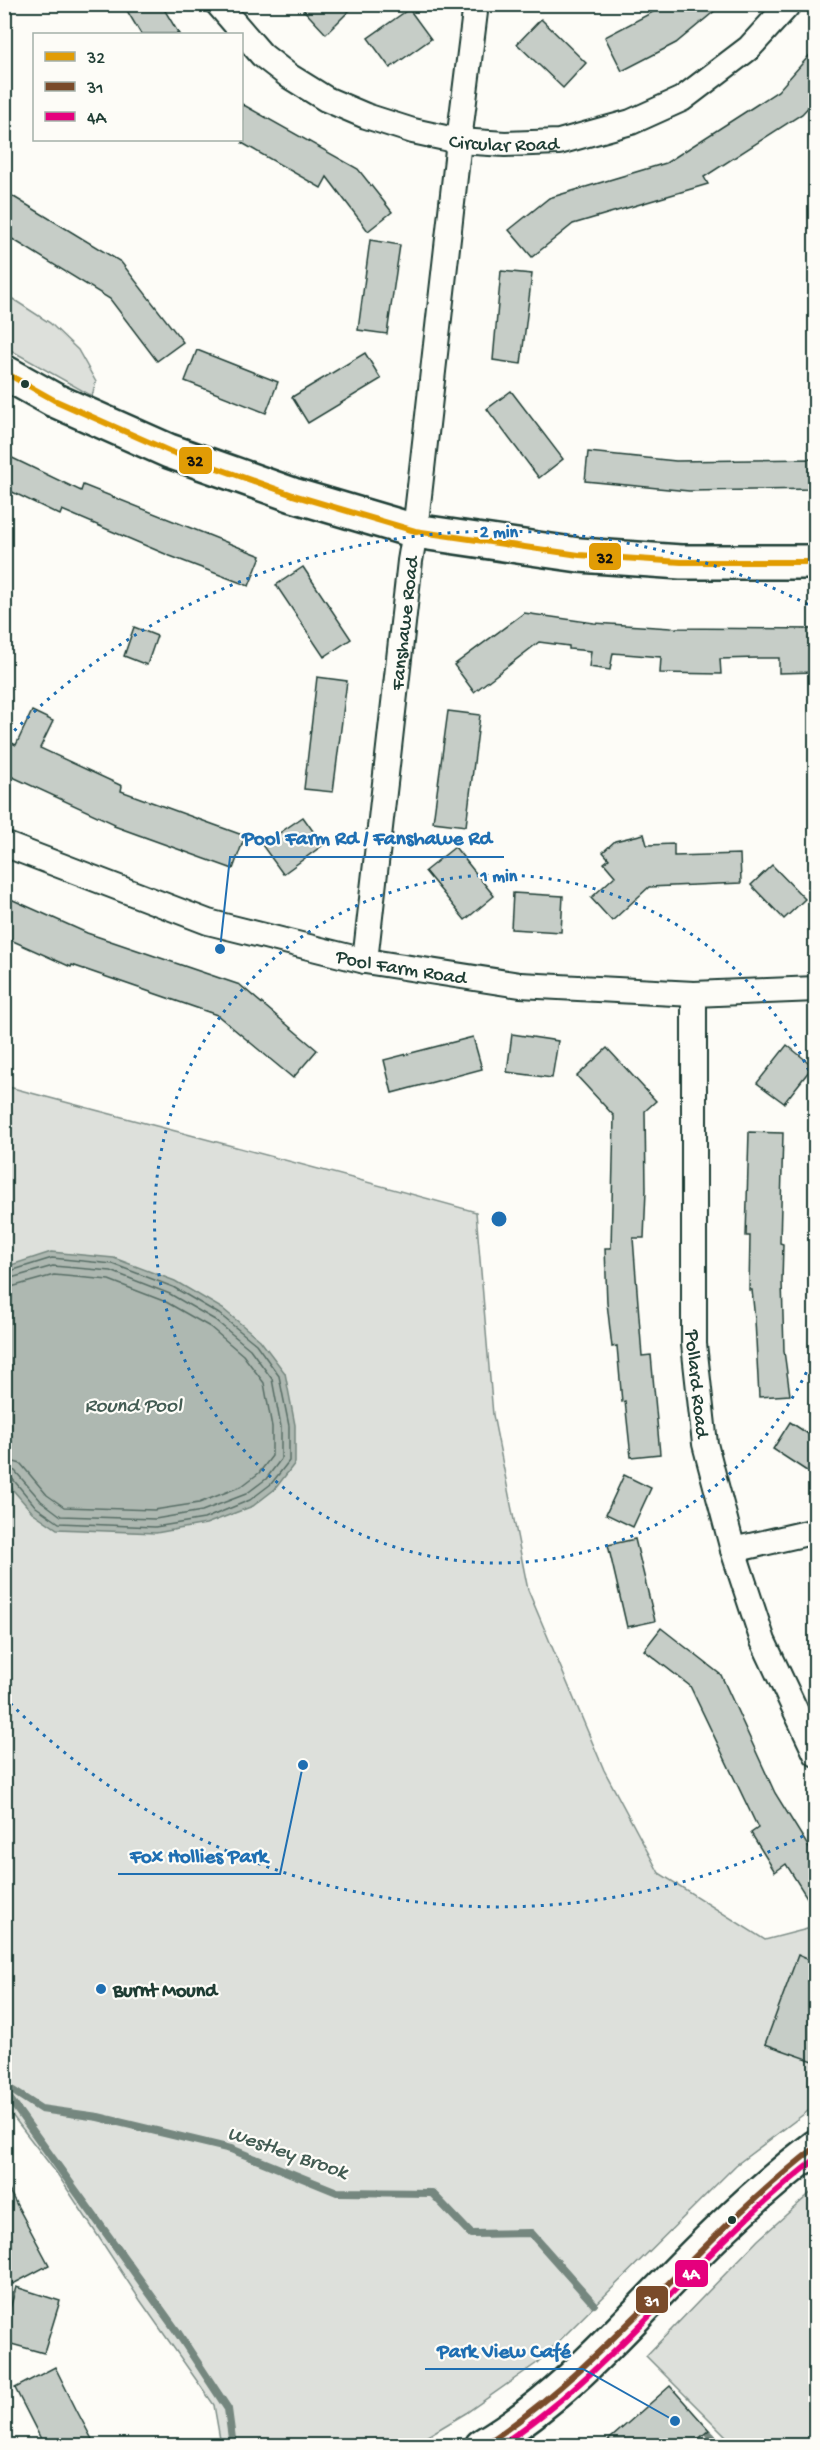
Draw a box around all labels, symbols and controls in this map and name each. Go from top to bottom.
legend [33,33,243,141]
text: 32 [86,49,105,70]
text: 31 [86,79,104,100]
text: 4A [87,109,108,130]
street label: Circular Road [446,131,561,159]
unlabelled marker [19,378,31,390]
line badge: 32 [178,446,213,475]
text: 32 [186,454,203,473]
text: 2 min [480,523,519,544]
line badge: 32 [588,542,622,571]
text: 32 [596,551,613,570]
street label: Fanshawe Road [387,553,426,693]
callout: Pool Farm Rd / Fanshawe Rd [230,818,504,857]
text: Pool Farm Rd / Fanshawe Rd [241,828,494,853]
text: 1 min [480,867,518,888]
street label: Pool Farm Road [332,946,470,992]
centre of rings [489,1209,509,1229]
street label: Pollard Road [679,1329,713,1442]
water label: Round Pool [84,1395,183,1420]
callout: Fox Hollies Park [118,1835,280,1874]
text: Fox Hollies Park [129,1846,271,1871]
place label: Burnt Mound [112,1981,219,2004]
marker: Burnt Mound [94,1982,108,1996]
water label: Westley Brook [224,2122,353,2187]
unlabelled marker [726,2214,738,2226]
line badge: 4A [674,2259,709,2288]
text: 4A [681,2267,701,2286]
line badge: 31 [635,2285,669,2314]
text: 31 [644,2294,659,2313]
callout: Park View Café [425,2330,583,2369]
text: Park View Café [436,2341,572,2366]

